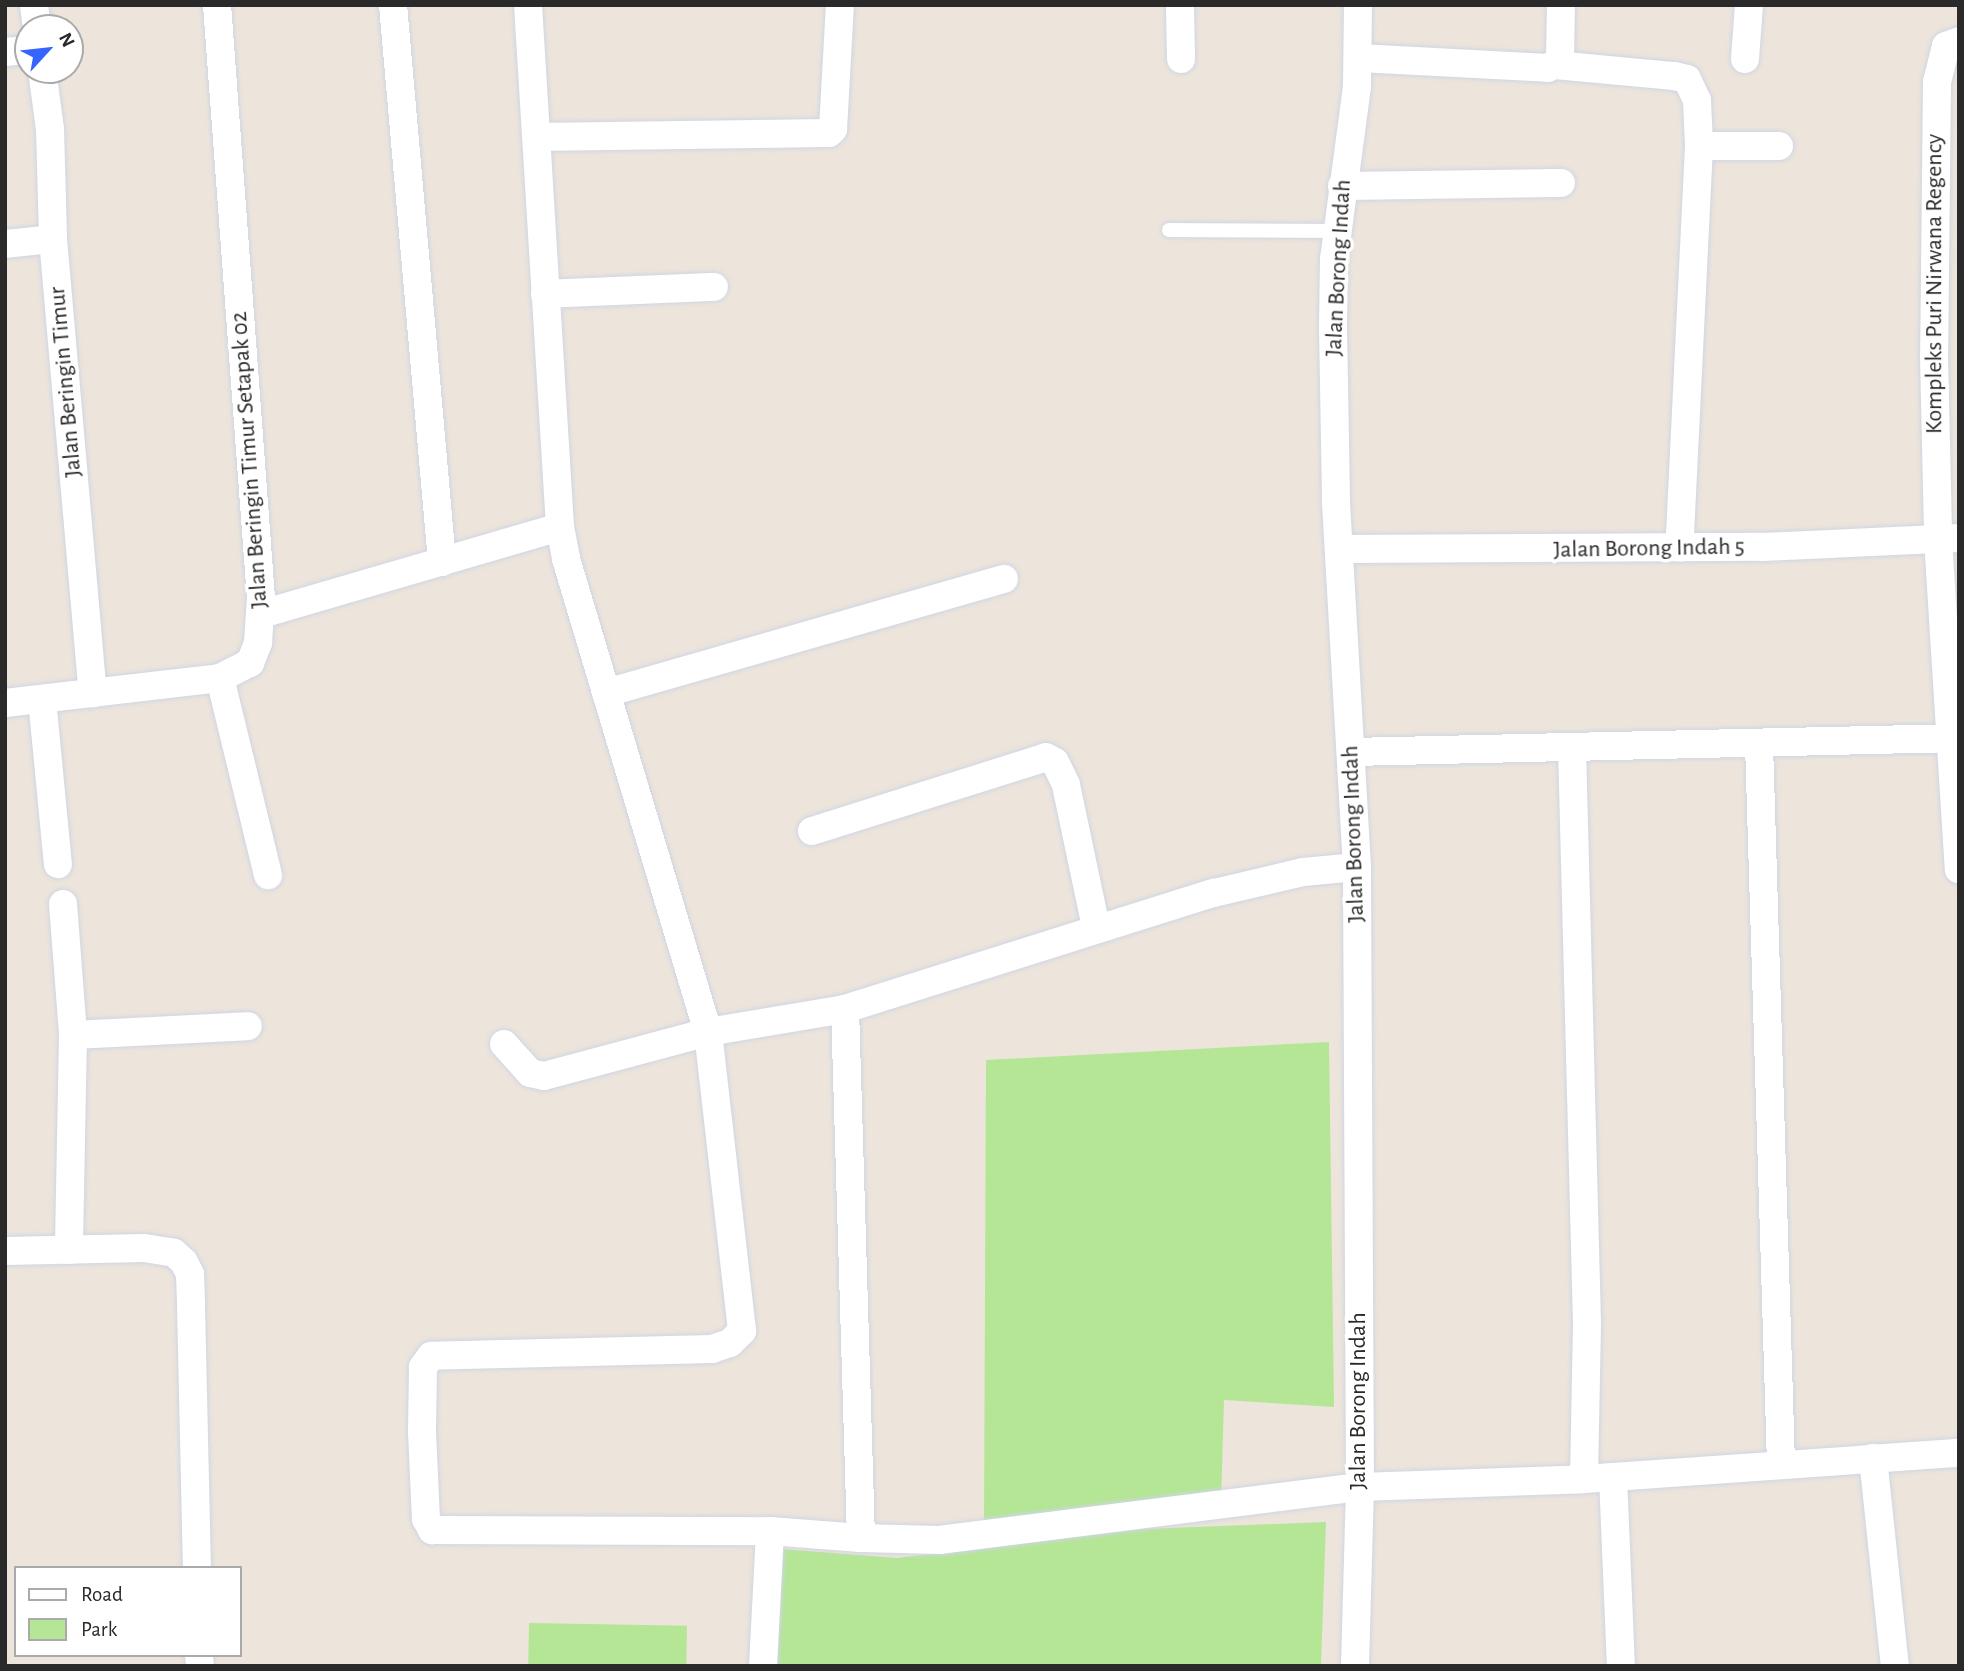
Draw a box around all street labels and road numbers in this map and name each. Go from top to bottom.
street label: Kompleks Puri Nirwana Regency [1921,134,1949,434]
street label: Jalan Borong Indah [1320,179,1358,357]
street label: Jalan Beringin Timur [43,286,89,478]
street label: Jalan Beringin Timur Setapak 02 [225,311,275,609]
street label: Jalan Borong Indah 5 [1553,533,1745,565]
street label: Jalan Borong Indah [1337,745,1371,923]
street label: Jalan Borong Indah [1345,1312,1373,1490]

